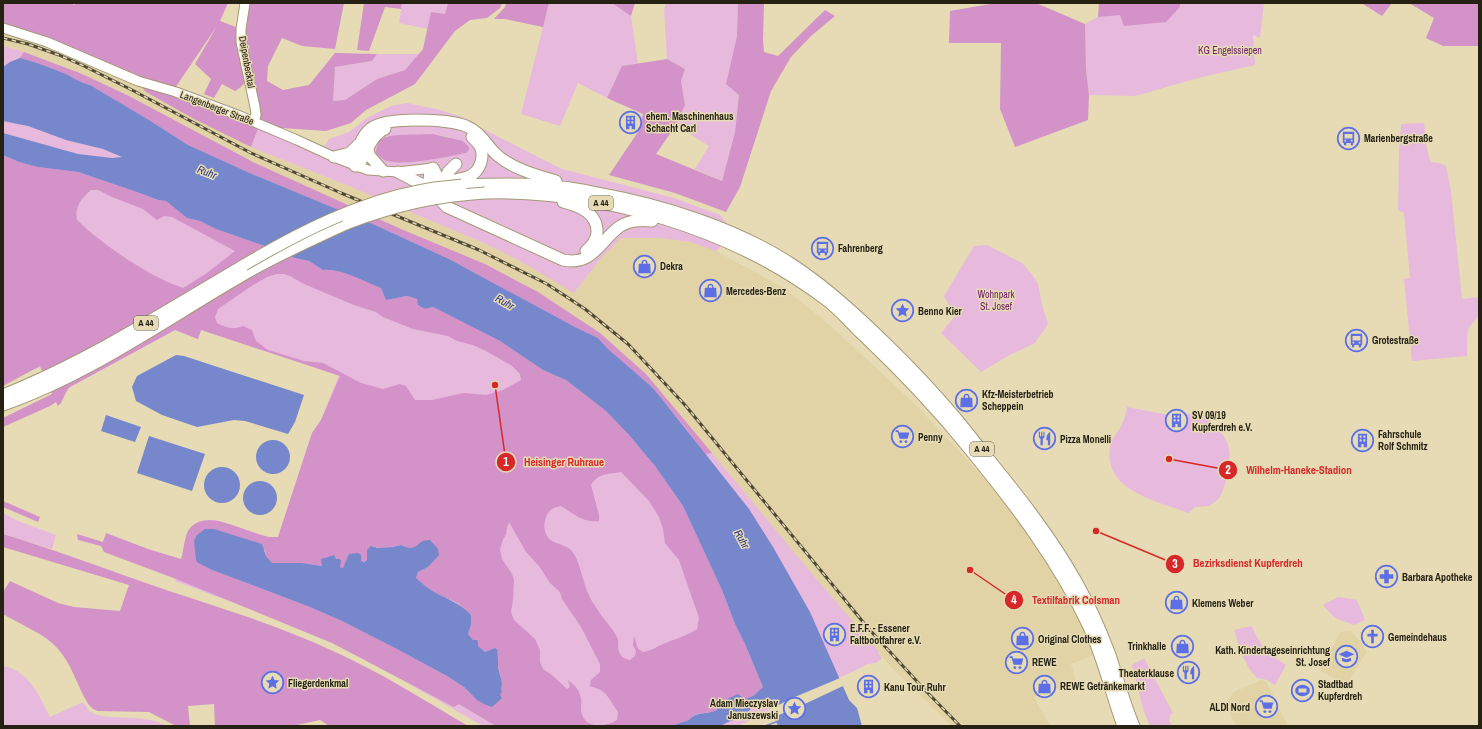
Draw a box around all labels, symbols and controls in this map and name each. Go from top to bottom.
street label: Deipenbecktal [236,35,258,89]
park label: KG Engelssiepen [1198,44,1262,57]
street label: Langenberger Straße [178,88,256,128]
building icon: ehem. Maschinenhaus Schacht Carl [617,109,643,135]
place label: ehem. Maschinenhaus Schacht Carl [646,110,734,135]
bus stop icon: Marienbergstraße [1335,125,1361,151]
place label: Marienbergstraße [1364,132,1433,145]
water label: Ruhr [195,162,220,182]
road number: A 44 [589,196,613,210]
bus stop icon: Fahrenberg [810,235,836,261]
place label: Fahrenberg [838,242,883,255]
shop icon: Dekra [632,253,658,279]
place label: Dekra [660,260,683,273]
shop icon: Mercedes-Benz [697,278,723,304]
place label: Mercedes-Benz [726,285,786,298]
park label: Wohnpark St. Josef [977,288,1016,313]
water label: Ruhr [493,291,518,313]
place icon: Benno Kier [890,298,916,324]
place label: Benno Kier [918,305,963,318]
road number: A 44 [134,316,158,330]
bus stop icon: Grotestraße [1343,327,1369,353]
place label: Grotestraße [1372,334,1419,347]
shop icon: Kfz-Meisterbetrieb Scheppein [954,387,980,413]
place label: Kfz-Meisterbetrieb Scheppein [982,388,1054,413]
building icon: SV 09/19 Kupferdreh e.V. [1164,408,1190,434]
place label: SV 09/19 Kupferdreh e.V. [1192,409,1252,434]
supermarket icon: Penny [890,424,916,450]
restaurant icon: Pizza Monelli [1031,426,1057,452]
building icon: Fahrschule Rolf Schmitz [1350,427,1376,453]
place label: Fahrschule Rolf Schmitz [1378,428,1428,453]
place label: Penny [918,431,943,444]
place label: Pizza Monelli [1060,433,1111,446]
road number: A 44 [970,442,994,456]
callout: Heisinger Ruhraue [496,450,612,473]
text: 1 [503,454,509,470]
text: Heisinger Ruhraue [524,455,604,469]
callout: Wilhelm-Haneke-Stadion [1218,458,1359,481]
text: 2 [1225,462,1231,478]
text: Wilhelm-Haneke-Stadion [1246,463,1352,477]
water label: Ruhr [731,527,753,552]
callout: Bezirksdienst Kupferdreh [1165,552,1311,575]
text: 3 [1172,556,1178,572]
text: Bezirksdienst Kupferdreh [1193,556,1303,570]
pharmacy icon: Barbara Apotheke [1373,564,1399,590]
place label: Barbara Apotheke [1402,571,1473,584]
callout: Textilfabrik Colsman [1004,589,1128,612]
shop icon: Klemens Weber [1164,590,1190,616]
text: 4 [1011,592,1017,608]
text: Textilfabrik Colsman [1032,593,1120,607]
place label: Klemens Weber [1192,597,1254,610]
building icon: E.F.F. - Essener Faltbootfahrer e.V. [821,621,847,647]
place label: E.F.F. - Essener Faltbootfahrer e.V. [850,622,921,647]
church icon: Gemeindehaus [1359,624,1385,650]
shop icon: Original Clothes [1009,626,1035,652]
place label: Gemeindehaus [1388,631,1447,644]
place label: Original Clothes [1038,633,1102,646]
shop icon: Trinkhalle [1169,633,1195,659]
place label: Trinkhalle [1128,640,1166,653]
school or university icon: Kath. Kindertageseinrichtung St. Josef [1333,643,1359,669]
place label: Kath. Kindertageseinrichtung St. Josef [1215,644,1330,669]
supermarket icon: REWE [1004,649,1030,675]
place label: REWE [1032,656,1057,669]
restaurant icon: Theaterklause [1176,660,1202,686]
place label: Theaterklause [1119,667,1174,680]
place icon: Fliegerdenkmal [260,670,286,696]
shop icon: REWE Getränkemarkt [1031,673,1057,699]
building icon: Kanu Tour Ruhr [855,674,881,700]
place label: Fliegerdenkmal [288,677,348,690]
sports icon: Stadtbad Kupferdreh [1290,677,1316,703]
place label: Stadtbad Kupferdreh [1318,678,1362,703]
place label: REWE Getränkemarkt [1060,680,1145,693]
place label: Kanu Tour Ruhr [884,681,947,694]
supermarket icon: ALDI Nord [1253,694,1279,720]
place icon: Adam Mieczyslav Januszewski [781,696,807,722]
place label: Adam Mieczyslav Januszewski [710,697,778,722]
place label: ALDI Nord [1209,701,1250,714]

